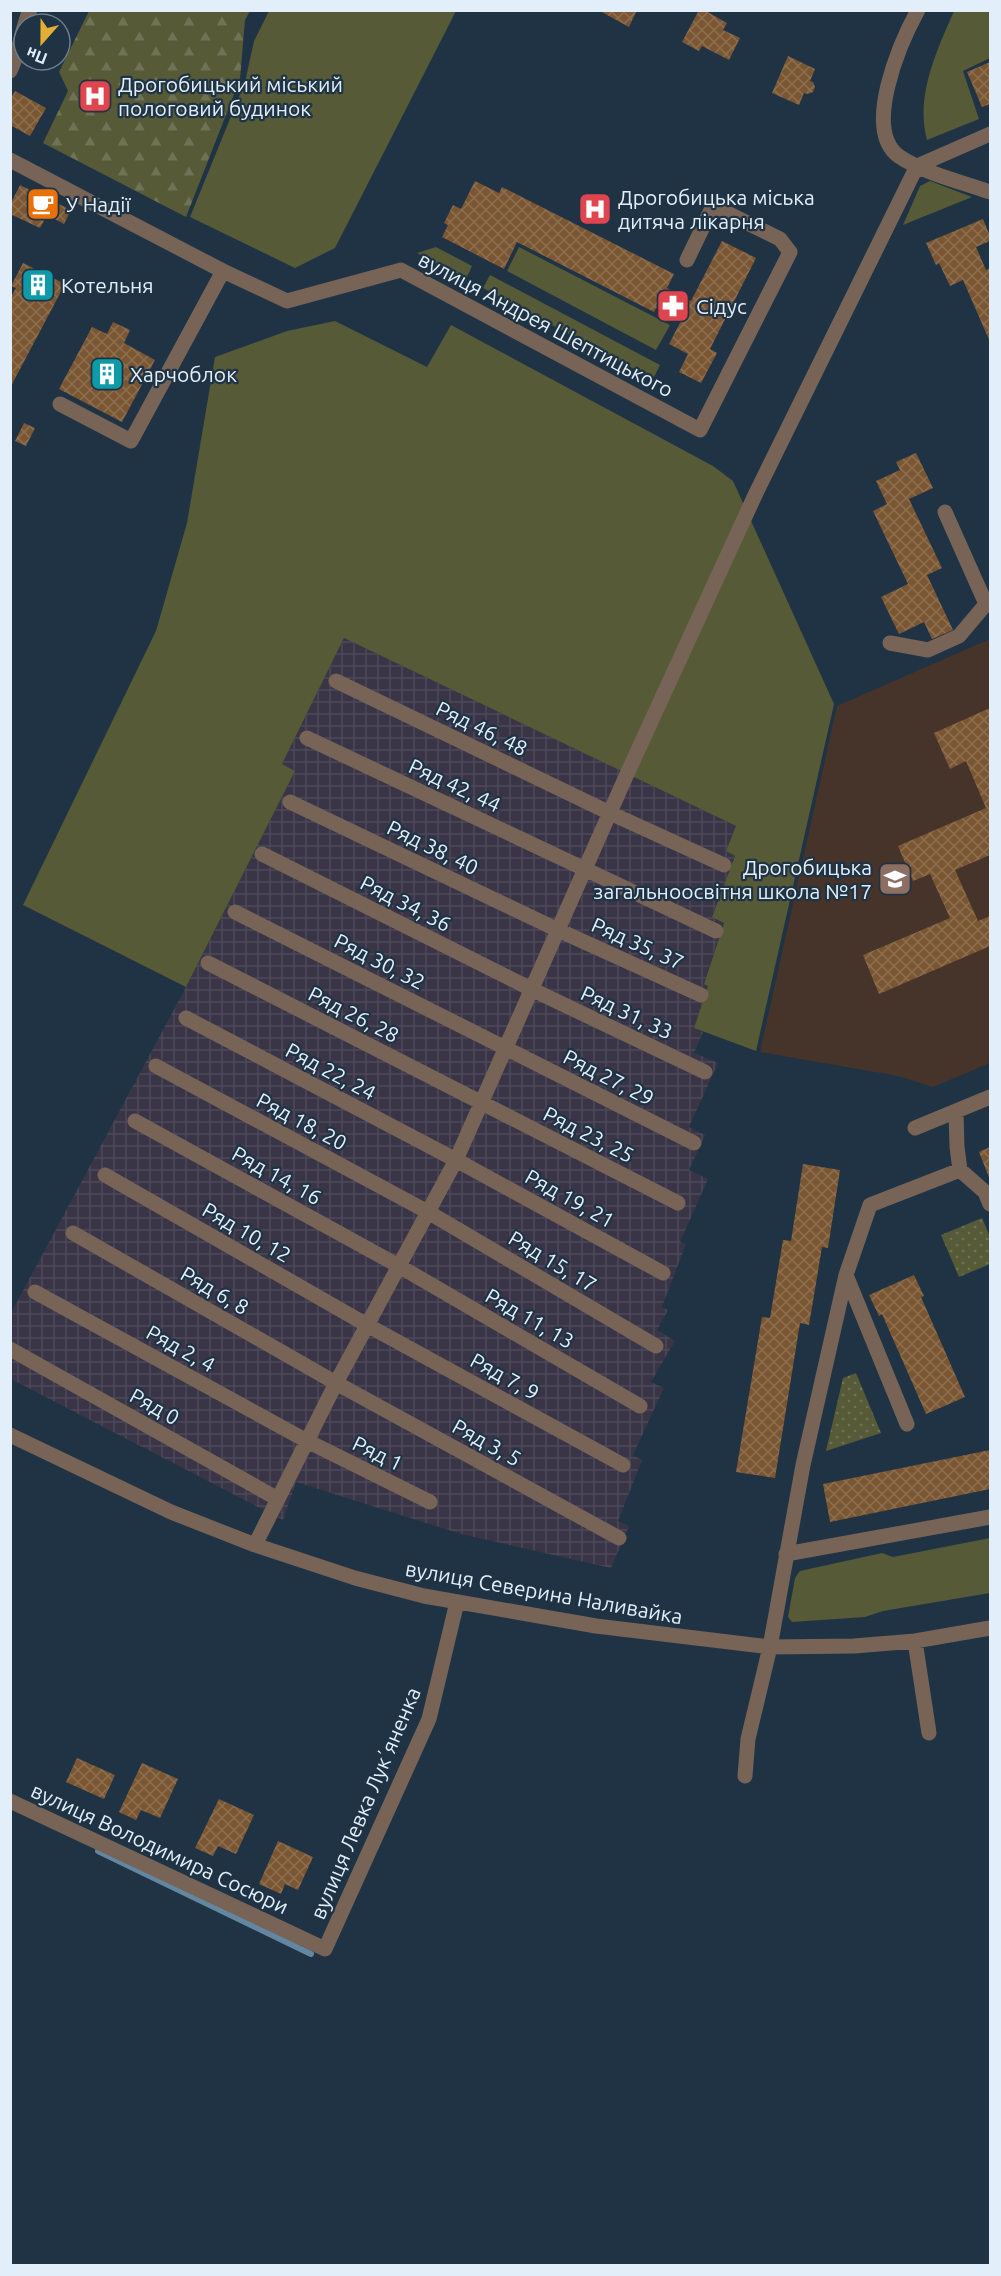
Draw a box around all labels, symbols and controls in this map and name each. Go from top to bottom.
north arrow [12,12,72,72]
text: Пн [24,44,50,68]
place label: Дрогобицький міський пологовий будинок [118,72,343,120]
hospital icon: Дрогобицький міський пологовий будинок [77,78,113,114]
place label: Дрогобицька міська дитяча лікарня [618,185,815,233]
cafe icon: У Надії [25,186,61,222]
hospital icon: Дрогобицька міська дитяча лікарня [577,191,613,227]
place label: У Надії [66,192,131,216]
street label: вулиця Андрея Шептицького [415,247,677,401]
building icon: Котельня [20,267,56,303]
place label: Котельня [61,273,153,297]
pharmacy icon: Сідус [655,288,691,324]
place label: Сідус [696,294,747,318]
building icon: Харчоблок [89,356,125,392]
place label: Харчоблок [130,362,237,386]
street label: Ряд 46, 48 [433,696,531,760]
street label: Ряд 42, 44 [405,753,505,817]
street label: Ряд 38, 40 [384,815,482,879]
place label: Дрогобицька загальноосвітня школа №17 [593,855,872,903]
school or university icon: Дрогобицька загальноосвітня школа №17 [877,861,913,897]
street label: Ряд 34, 36 [357,870,455,936]
street label: Ряд 35, 37 [588,912,688,974]
street label: Ряд 30, 32 [331,928,429,994]
street label: Ряд 31, 33 [577,980,677,1044]
street label: Ряд 26, 28 [305,981,403,1047]
street label: Ряд 22, 24 [282,1037,380,1105]
street label: Ряд 27, 29 [560,1044,658,1110]
street label: Ряд 18, 20 [253,1087,351,1155]
street label: Ряд 23, 25 [540,1101,638,1167]
street label: Ряд 14, 16 [228,1141,326,1209]
street label: Ряд 19, 21 [521,1164,619,1232]
street label: Ряд 10, 12 [198,1197,296,1267]
street label: Ряд 15, 17 [505,1225,601,1297]
street label: Ряд 6, 8 [177,1261,253,1319]
street label: Ряд 11, 13 [481,1283,579,1353]
street label: Ряд 2, 4 [143,1319,219,1377]
street label: Ряд 7, 9 [467,1347,543,1405]
street label: Ряд 0 [126,1383,184,1429]
street label: Ряд 3, 5 [449,1413,525,1471]
street label: Ряд 1 [349,1431,407,1475]
street label: вулиця Северина Наливайка [403,1556,685,1628]
street label: вулиця Левка Лукʼяненка [305,1683,425,1923]
street label: вулиця Володимира Сосюри [28,1778,292,1918]

